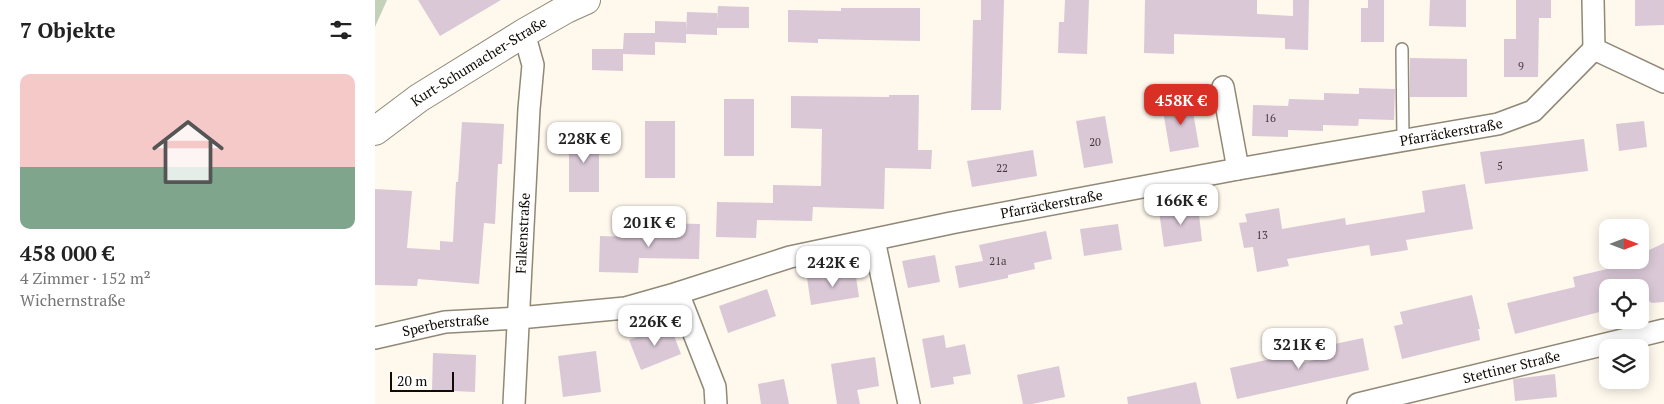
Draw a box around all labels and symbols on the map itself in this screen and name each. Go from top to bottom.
street label: Kurt-Schumacher-Straße [406,12,550,110]
house number: 9 [1518,59,1524,73]
pin: 458K € [1140,84,1222,126]
house number: 16 [1264,111,1276,125]
street label: Pfarräckerstraße [1398,113,1505,150]
pin: 228K € [543,121,625,164]
house number: 20 [1089,135,1101,149]
house number: 5 [1497,159,1503,173]
house number: 22 [996,161,1008,175]
pin: 166K € [1140,184,1222,226]
street label: Pfarräckerstraße [999,185,1104,223]
street label: Falkenstraße [511,192,534,274]
pin: 201K € [608,206,690,248]
north arrow [1599,219,1649,269]
house number: 13 [1256,228,1268,242]
pin: 242K € [792,246,874,288]
house number: 21a [989,254,1007,268]
pin: 226K € [614,304,696,347]
street label: Sperberstraße [400,310,489,340]
pin: 321K € [1258,328,1340,370]
street label: Stettiner Straße [1461,345,1562,387]
scale bar [390,369,454,392]

